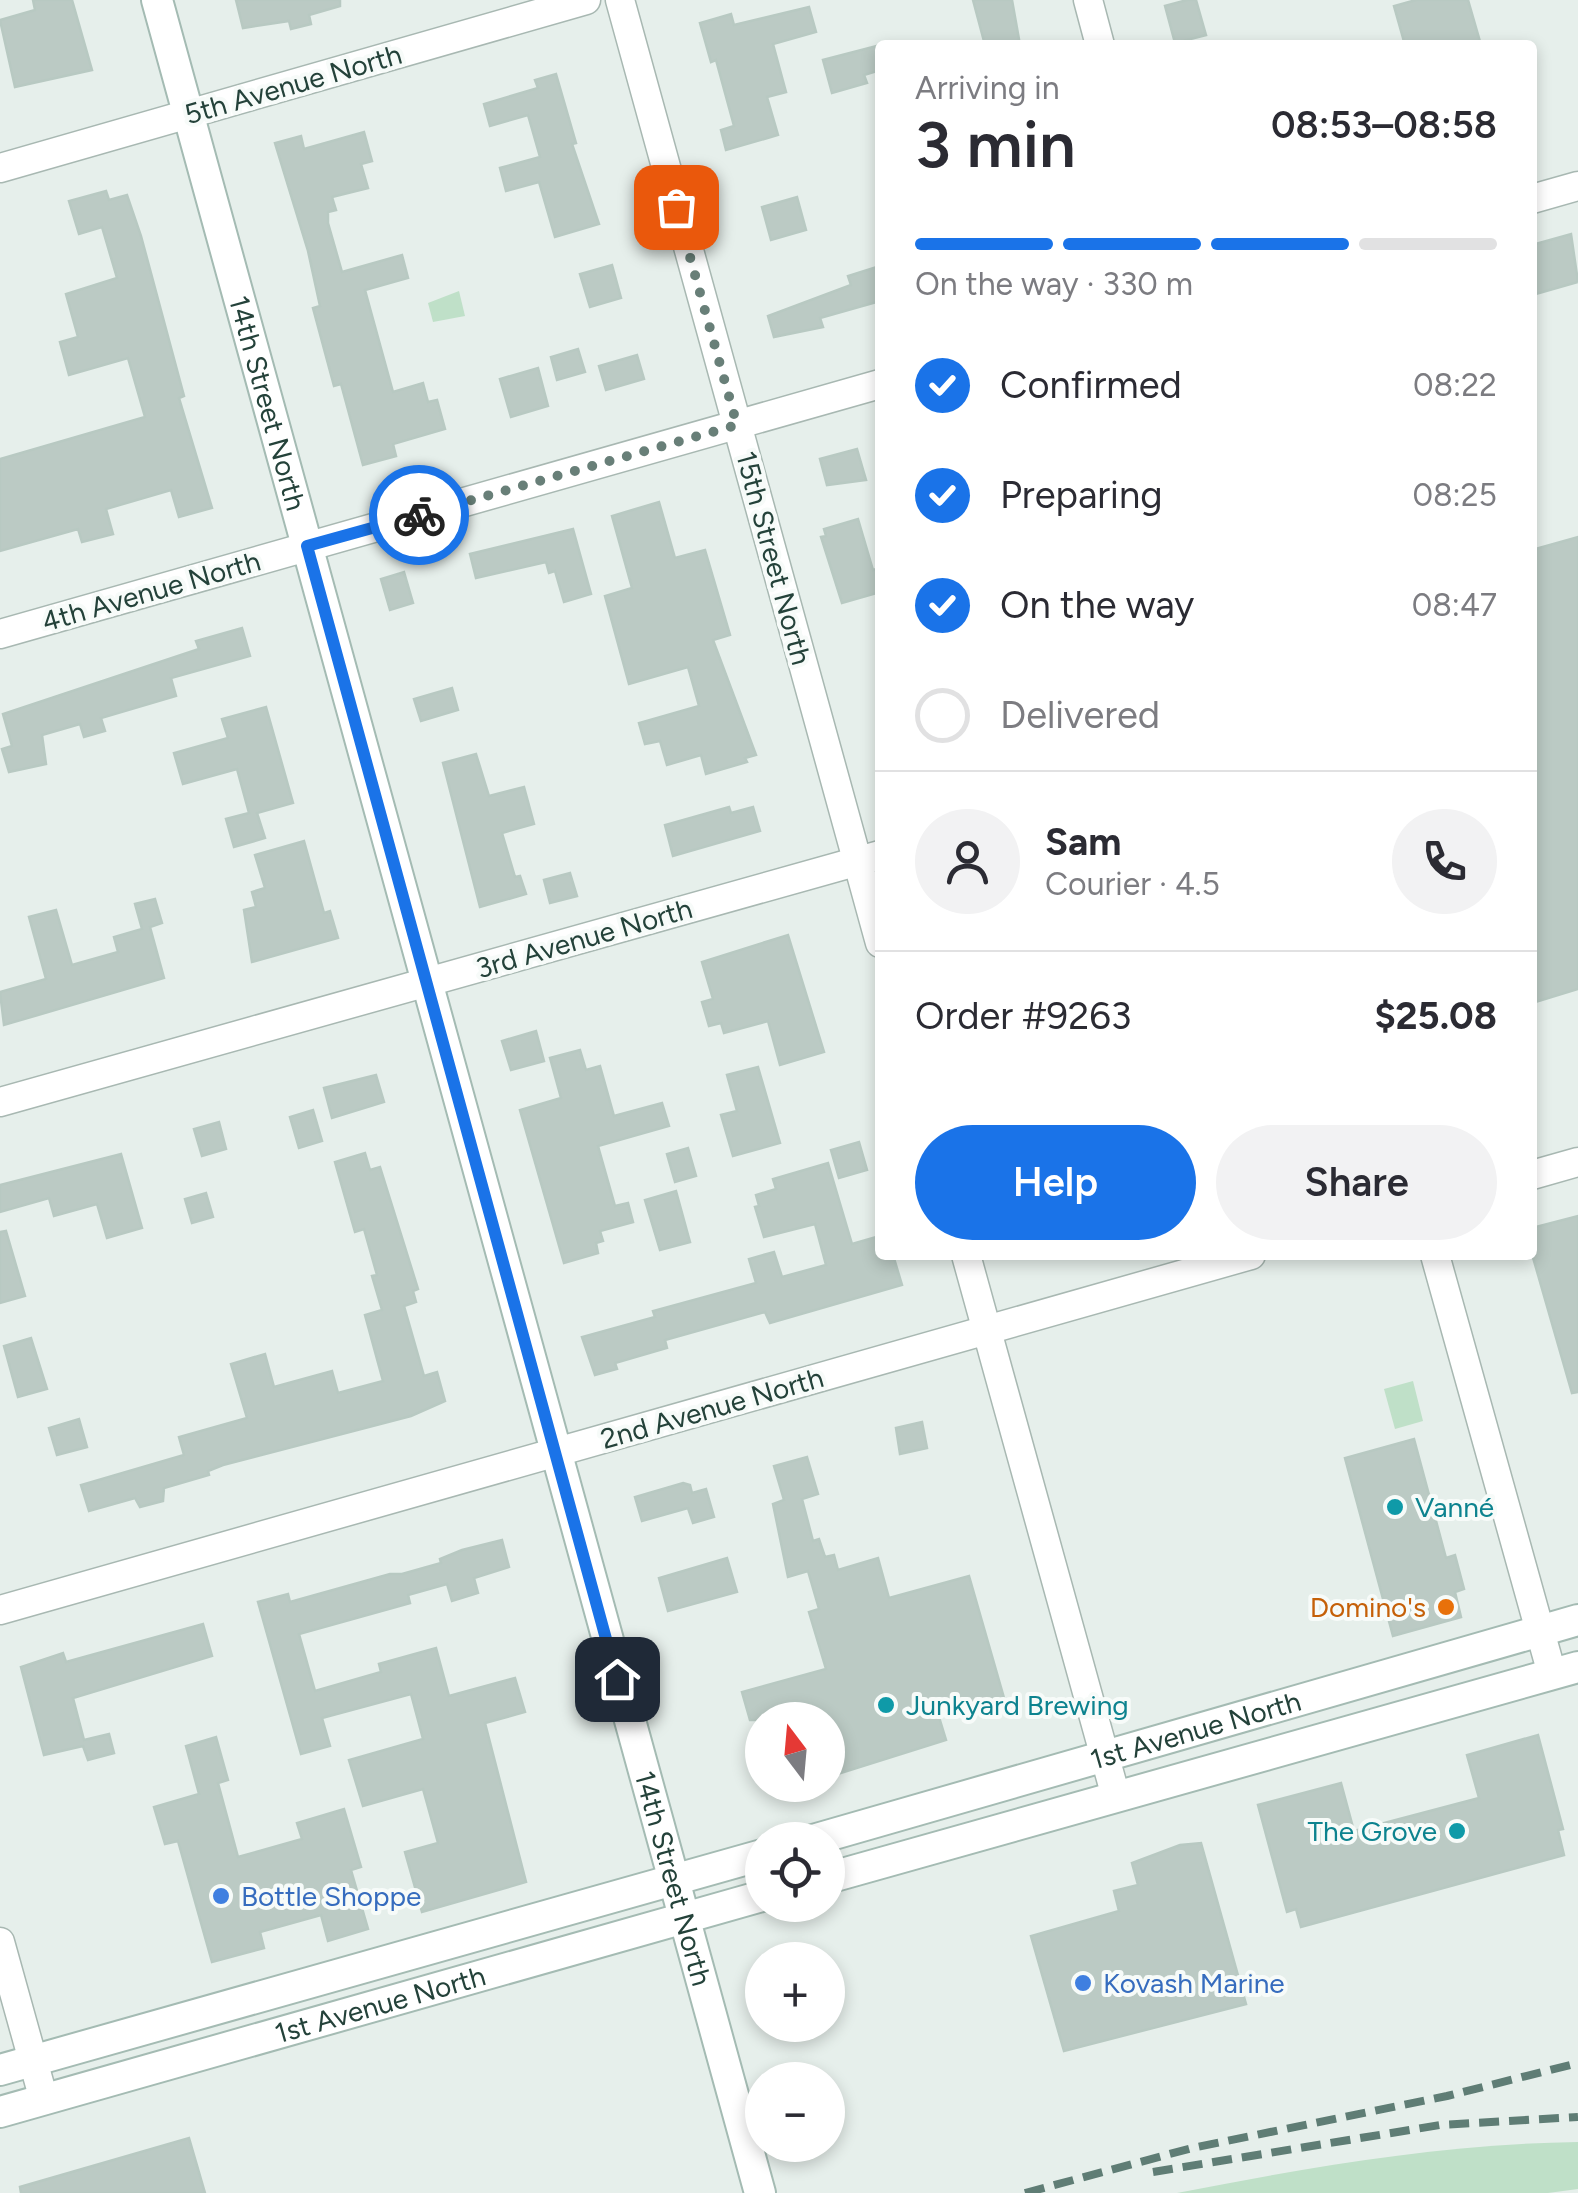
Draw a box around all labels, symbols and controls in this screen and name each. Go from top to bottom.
street label: 5th Avenue North [180,37,406,131]
text: Arriving in [915,69,1060,107]
text: 08:53–08:58 [1271,102,1497,148]
text: 3 min [915,105,1076,183]
pin [634,165,719,250]
icon: bag [649,180,704,235]
text: On the way · 330 m [915,265,1193,303]
street label: 14th Street North [222,292,314,514]
icon: check [915,358,970,413]
text: Confirmed [1000,362,1182,408]
text: 08:22 [1413,366,1497,404]
street label: 15th Street North [729,447,819,669]
courier [369,465,469,565]
icon: check [915,468,970,523]
text: Preparing [1000,472,1162,518]
text: 08:25 [1412,476,1497,514]
icon: bike [392,488,447,543]
street label: 4th Avenue North [38,544,264,638]
icon: check [915,578,970,633]
text: On the way [1000,582,1194,628]
text: 08:47 [1412,586,1497,624]
text: Delivered [1000,692,1160,738]
button: person [915,809,1020,914]
button: phone [1392,809,1497,914]
text: Sam [1045,819,1121,865]
text: Courier · 4.5 [1045,865,1220,903]
street label: 3rd Avenue North [472,891,696,985]
text: Order #9263 [915,993,1131,1039]
text: $25.08 [1375,993,1497,1039]
button: Help [915,1125,1196,1240]
button: Share [1216,1125,1497,1240]
street label: 2nd Avenue North [597,1360,827,1456]
place label: Vanné [1415,1490,1494,1524]
marker: Vanné [1384,1496,1406,1518]
place label: Domino's [1310,1590,1426,1624]
marker: Domino's [1435,1596,1457,1618]
pin [575,1637,660,1722]
icon: home [590,1652,645,1707]
street label: 1st Avenue North [1086,1684,1305,1776]
place label: Junkyard Brewing [906,1688,1129,1722]
marker: Junkyard Brewing [875,1694,897,1716]
north arrow [745,1702,845,1802]
map controls [745,1702,845,2162]
street label: 14th Street North [628,1767,719,1989]
place label: The Grove [1308,1814,1437,1848]
marker: The Grove [1446,1820,1468,1842]
button: locate [745,1822,845,1922]
place label: Bottle Shoppe [241,1879,421,1913]
marker: Bottle Shoppe [210,1885,232,1907]
button: + [745,1942,845,2042]
street label: 1st Avenue North [271,1958,489,2050]
place label: Kovash Marine [1103,1966,1285,2000]
marker: Kovash Marine [1072,1972,1094,1994]
button: − [745,2062,845,2162]

